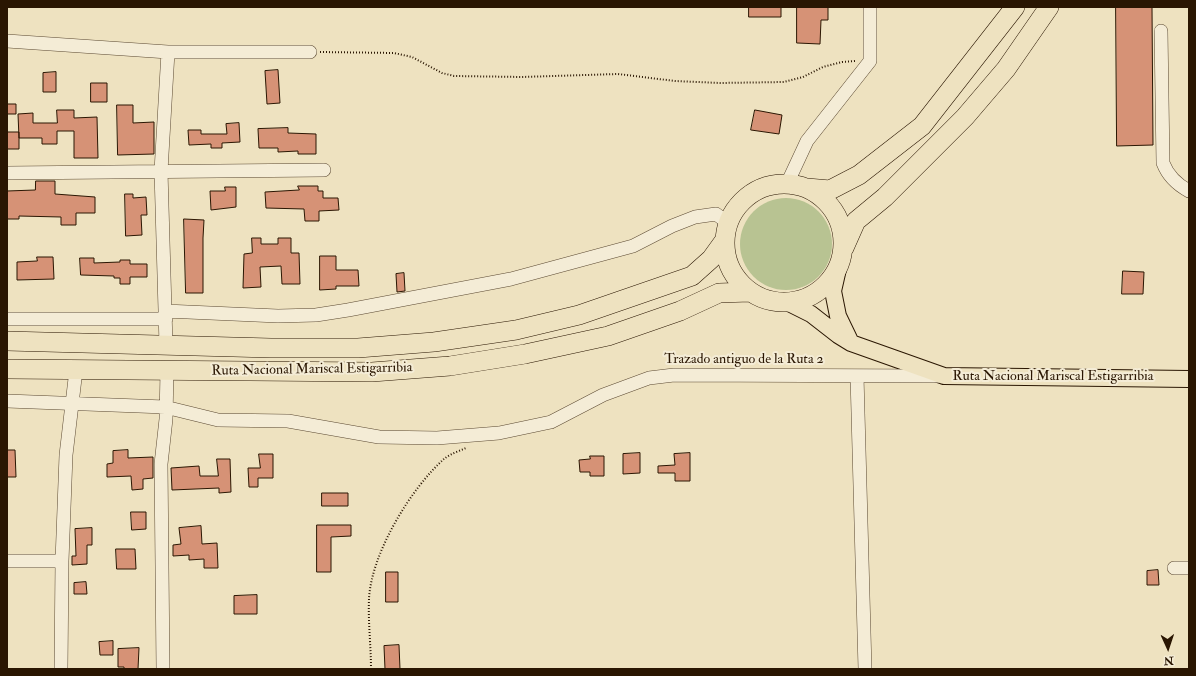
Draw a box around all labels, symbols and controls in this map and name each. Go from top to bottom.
street label: Trazado antiguo de la Ruta 2 [664,352,824,368]
street label: Ruta Nacional Mariscal Estigarribia [211,360,413,380]
street label: Ruta Nacional Mariscal Estigarribia [953,369,1153,385]
north arrow [1148,628,1188,668]
text: N [1163,654,1174,667]

